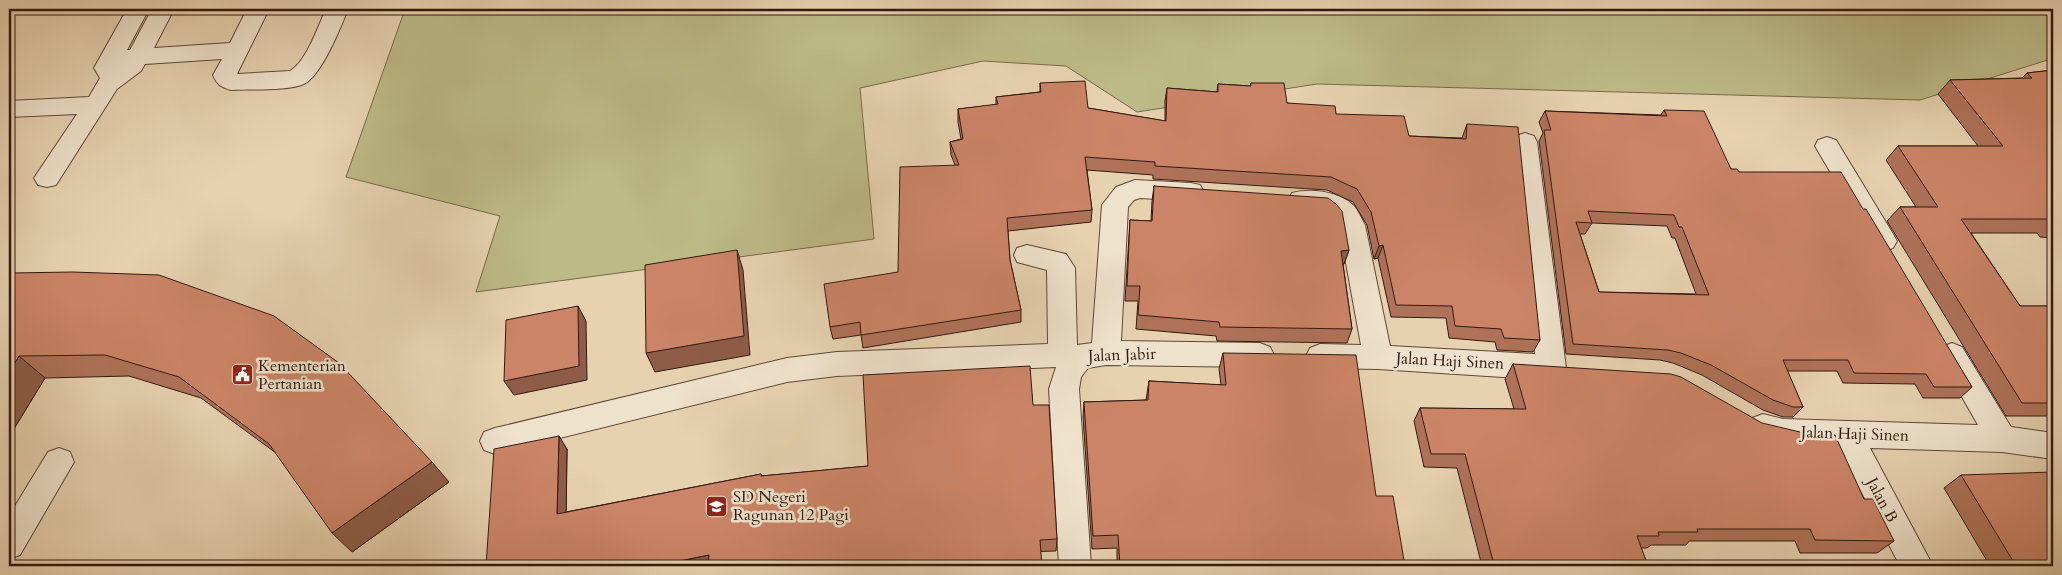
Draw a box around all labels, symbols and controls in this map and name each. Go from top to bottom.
street label: Jalan Jabir [1086,343,1157,367]
street label: Jalan Haji Sinen [1393,347,1505,375]
place label: Kementerian Pertanian [258,355,346,395]
public building icon: Kementerian Pertanian [230,363,254,387]
street label: Jalan Haji Sinen [1799,421,1909,447]
street label: Jalan B [1860,472,1903,526]
place label: SD Negeri Ragunan 12 Pagi [733,486,849,526]
school or university icon: SD Negeri Ragunan 12 Pagi [705,494,729,518]

